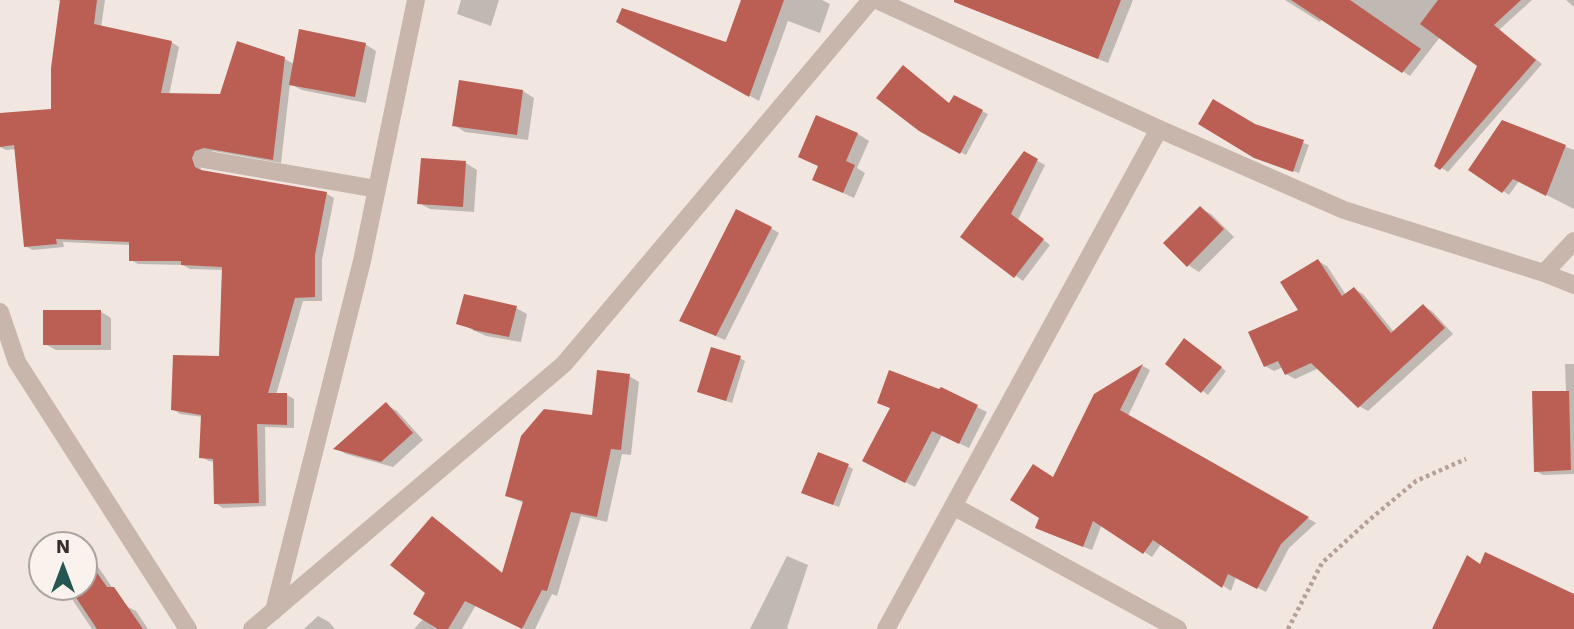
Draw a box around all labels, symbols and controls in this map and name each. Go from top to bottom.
north arrow [28,531,98,601]
text: N [56,535,70,558]

